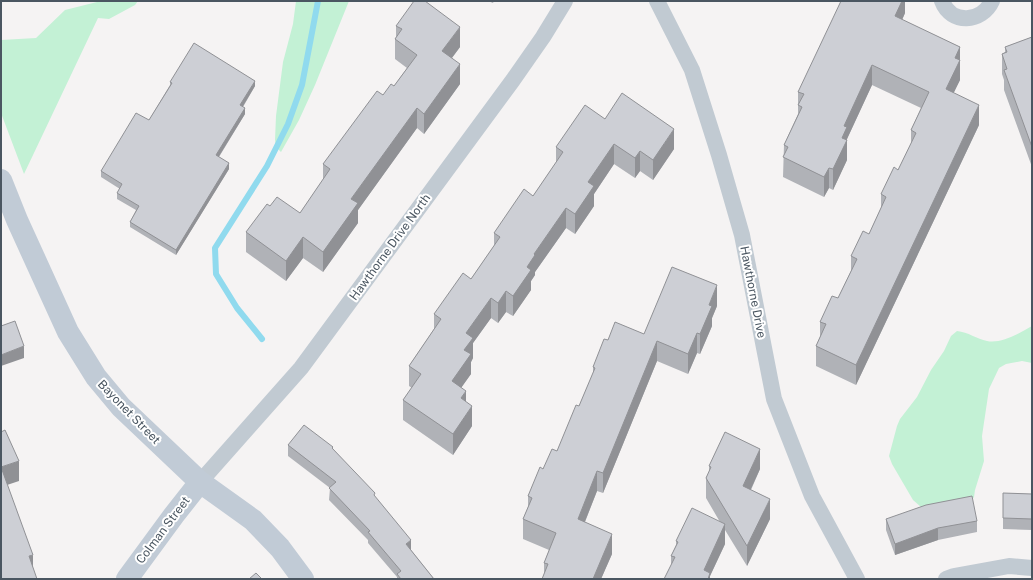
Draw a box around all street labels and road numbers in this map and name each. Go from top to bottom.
street label: Hawthorne Drive North [347,191,433,303]
street label: Hawthorne Drive [737,245,769,339]
street label: Bayonet Street [95,377,163,447]
street label: Colman Street [133,493,193,566]

